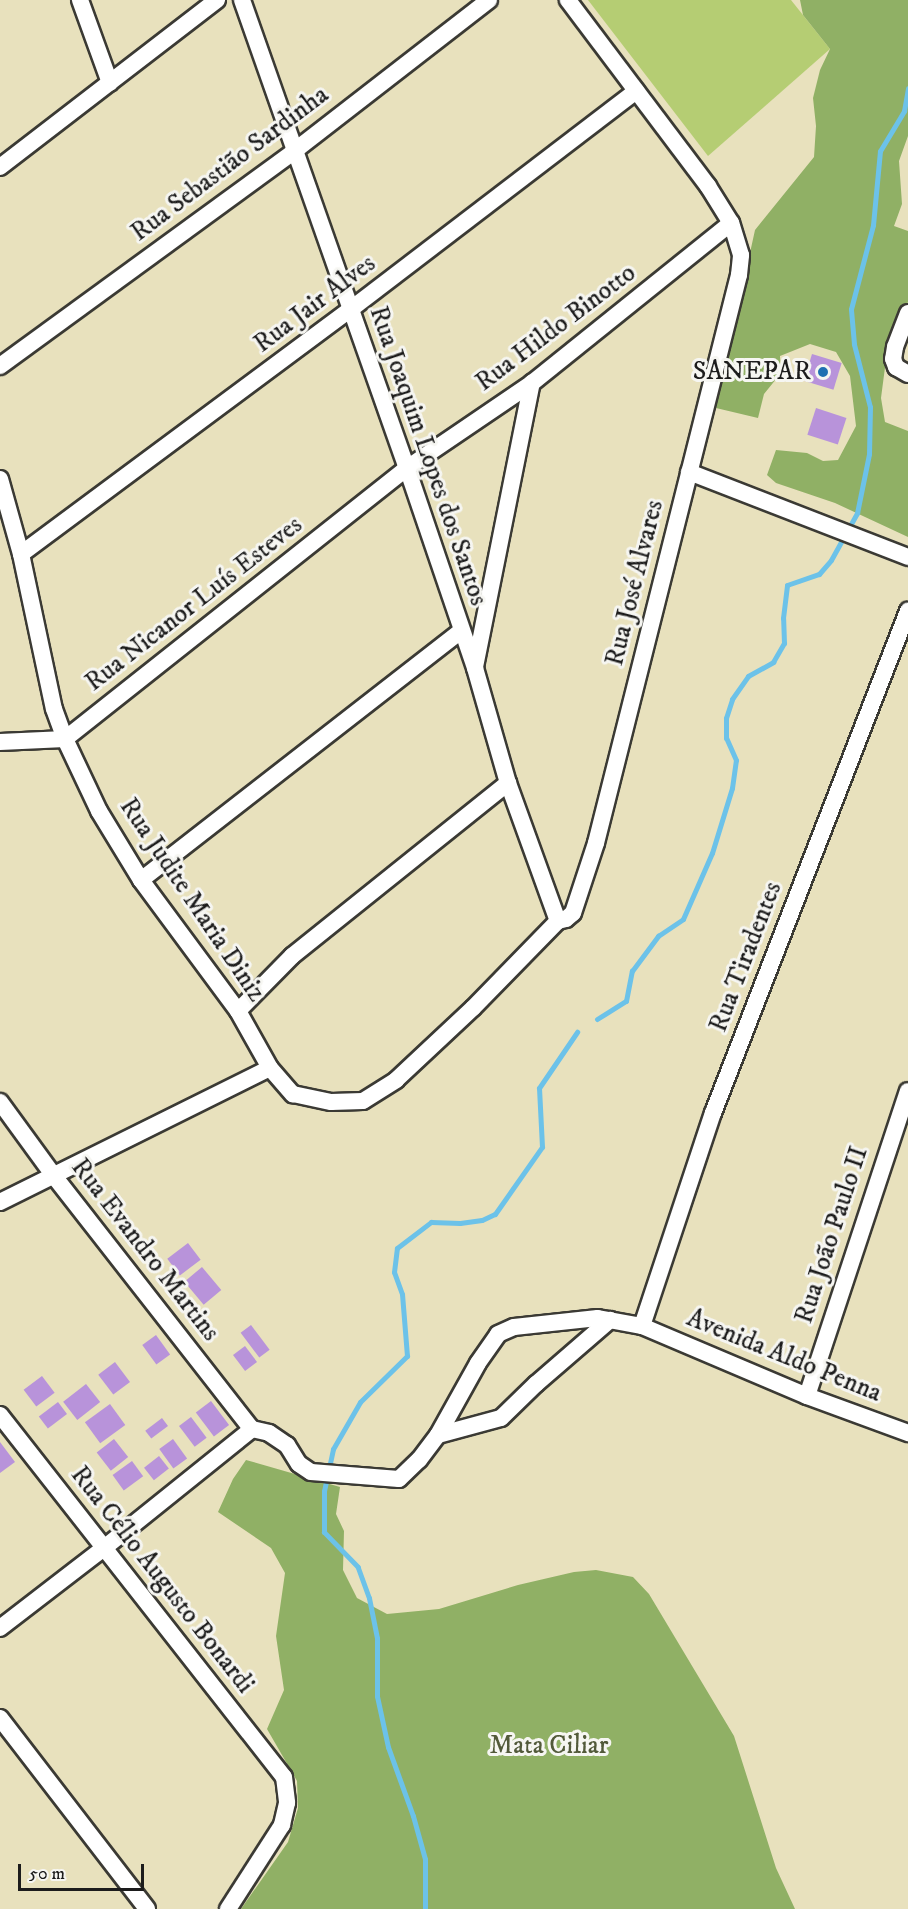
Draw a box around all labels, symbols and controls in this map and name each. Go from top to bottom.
street label: Rua Sebastião Sardinha [125,80,335,248]
street label: Rua Jair Alves [248,248,382,360]
street label: Rua Hildo Binotto [470,258,642,398]
street label: Rua Joaquim Lopes dos Santos [362,302,494,610]
place label: SANEPAR [693,356,811,388]
marker: SANEPAR [816,365,830,379]
street label: Rua José Alvares [599,497,671,669]
street label: Rua Nicanor Luís Esteves [79,510,309,698]
street label: Rua Judite Maria Diniz [112,792,272,1008]
street label: Rua Tiradentes [703,877,789,1037]
street label: Rua João Paulo II [789,1143,875,1327]
street label: Rua Evandro Martins [64,1153,226,1347]
street label: Avenida Aldo Penna [682,1303,886,1409]
street label: Rua Célio Augusto Bonardi [64,1460,260,1700]
park label: Mata Ciliar [490,1730,608,1762]
scale bar [21,1852,147,1890]
text: 50 m [29,1863,65,1885]

